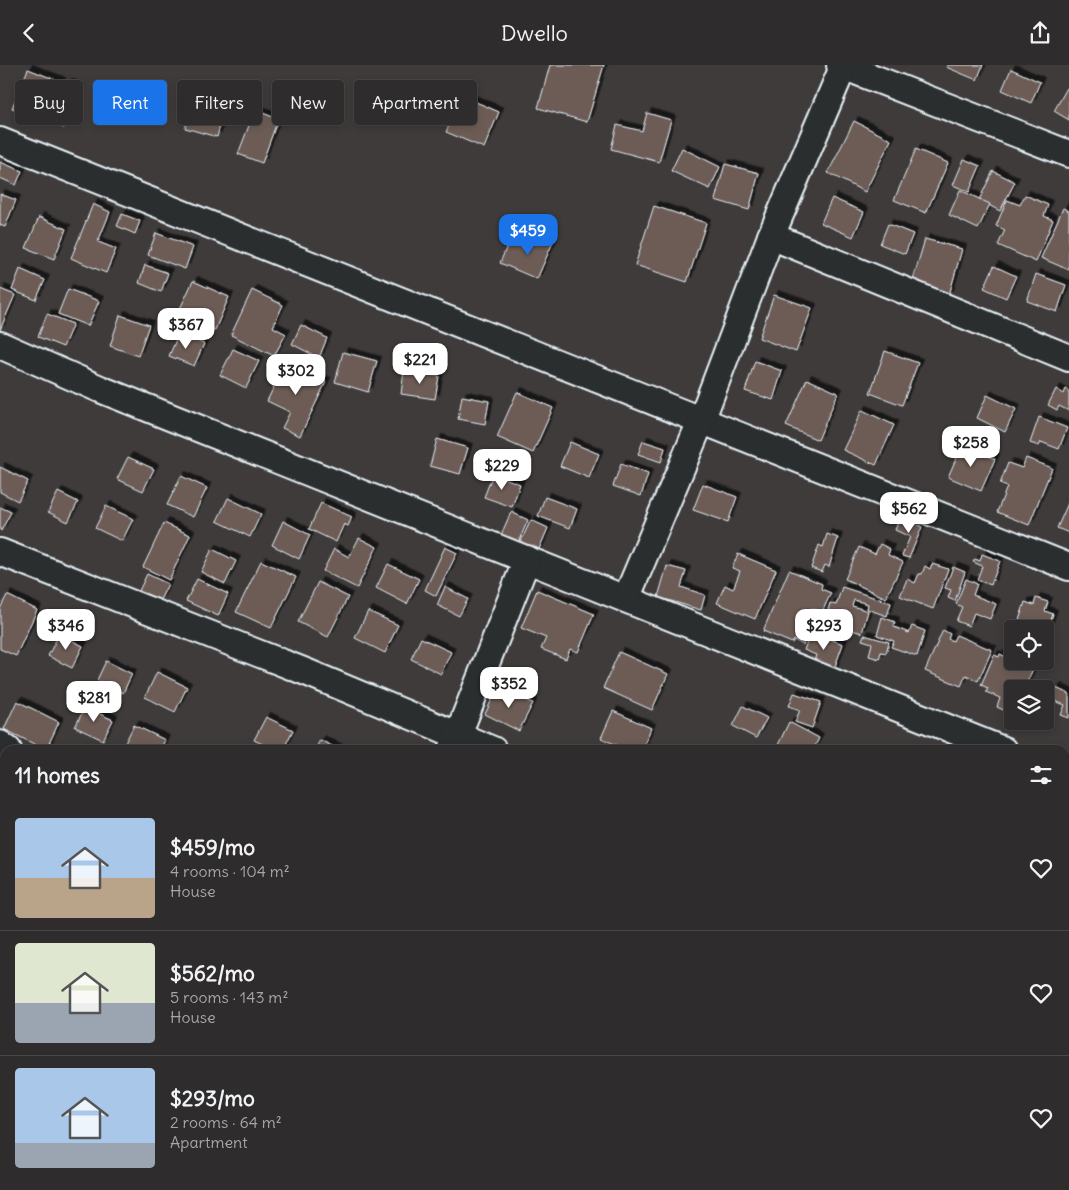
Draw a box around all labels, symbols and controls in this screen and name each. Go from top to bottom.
icon: back [15,19,43,47]
text: Dwello [501,19,568,47]
icon: share [1026,19,1054,47]
chip: Buy [15,80,83,125]
chip: Rent [93,80,167,125]
chip: Filters [177,80,262,125]
chip: New [272,80,344,125]
chip: Apartment [354,80,477,125]
pin: $459 [498,213,558,256]
text: $459 [510,220,546,240]
pin: $367 [156,307,216,350]
text: $367 [168,314,204,334]
pin: $221 [390,343,450,385]
text: $221 [404,349,436,369]
pin: $302 [266,353,326,396]
text: $302 [277,360,315,380]
pin: $258 [941,425,1001,468]
text: $258 [953,432,989,452]
pin: $229 [472,449,532,491]
text: $229 [484,455,520,475]
pin: $562 [879,491,939,534]
text: $562 [891,498,927,518]
pin: $346 [36,609,96,651]
pin: $293 [794,609,854,651]
text: $346 [48,615,84,635]
text: $293 [806,615,842,635]
map controls [1004,620,1054,730]
button: locate [1004,620,1054,670]
pin: $352 [479,667,539,709]
text: $352 [491,673,527,693]
button: layers [1004,680,1054,730]
pin: $281 [64,681,124,723]
text: $281 [77,687,111,707]
icon: filters [1027,761,1055,789]
text: 11 homes [15,762,100,789]
text: $459/mo [170,834,255,861]
icon: home [55,838,115,898]
icon: heart [1027,854,1055,882]
text: 4 rooms · 104 m² [170,861,290,881]
text: House [170,881,216,901]
text: $562/mo [170,960,255,987]
icon: home [55,963,115,1023]
icon: heart [1027,979,1055,1007]
text: 5 rooms · 143 m² [170,987,288,1007]
text: House [170,1007,216,1027]
text: $293/mo [170,1085,255,1112]
icon: home [55,1088,115,1148]
icon: heart [1027,1104,1055,1132]
text: 2 rooms · 64 m² [170,1112,282,1132]
text: Apartment [170,1132,248,1152]

